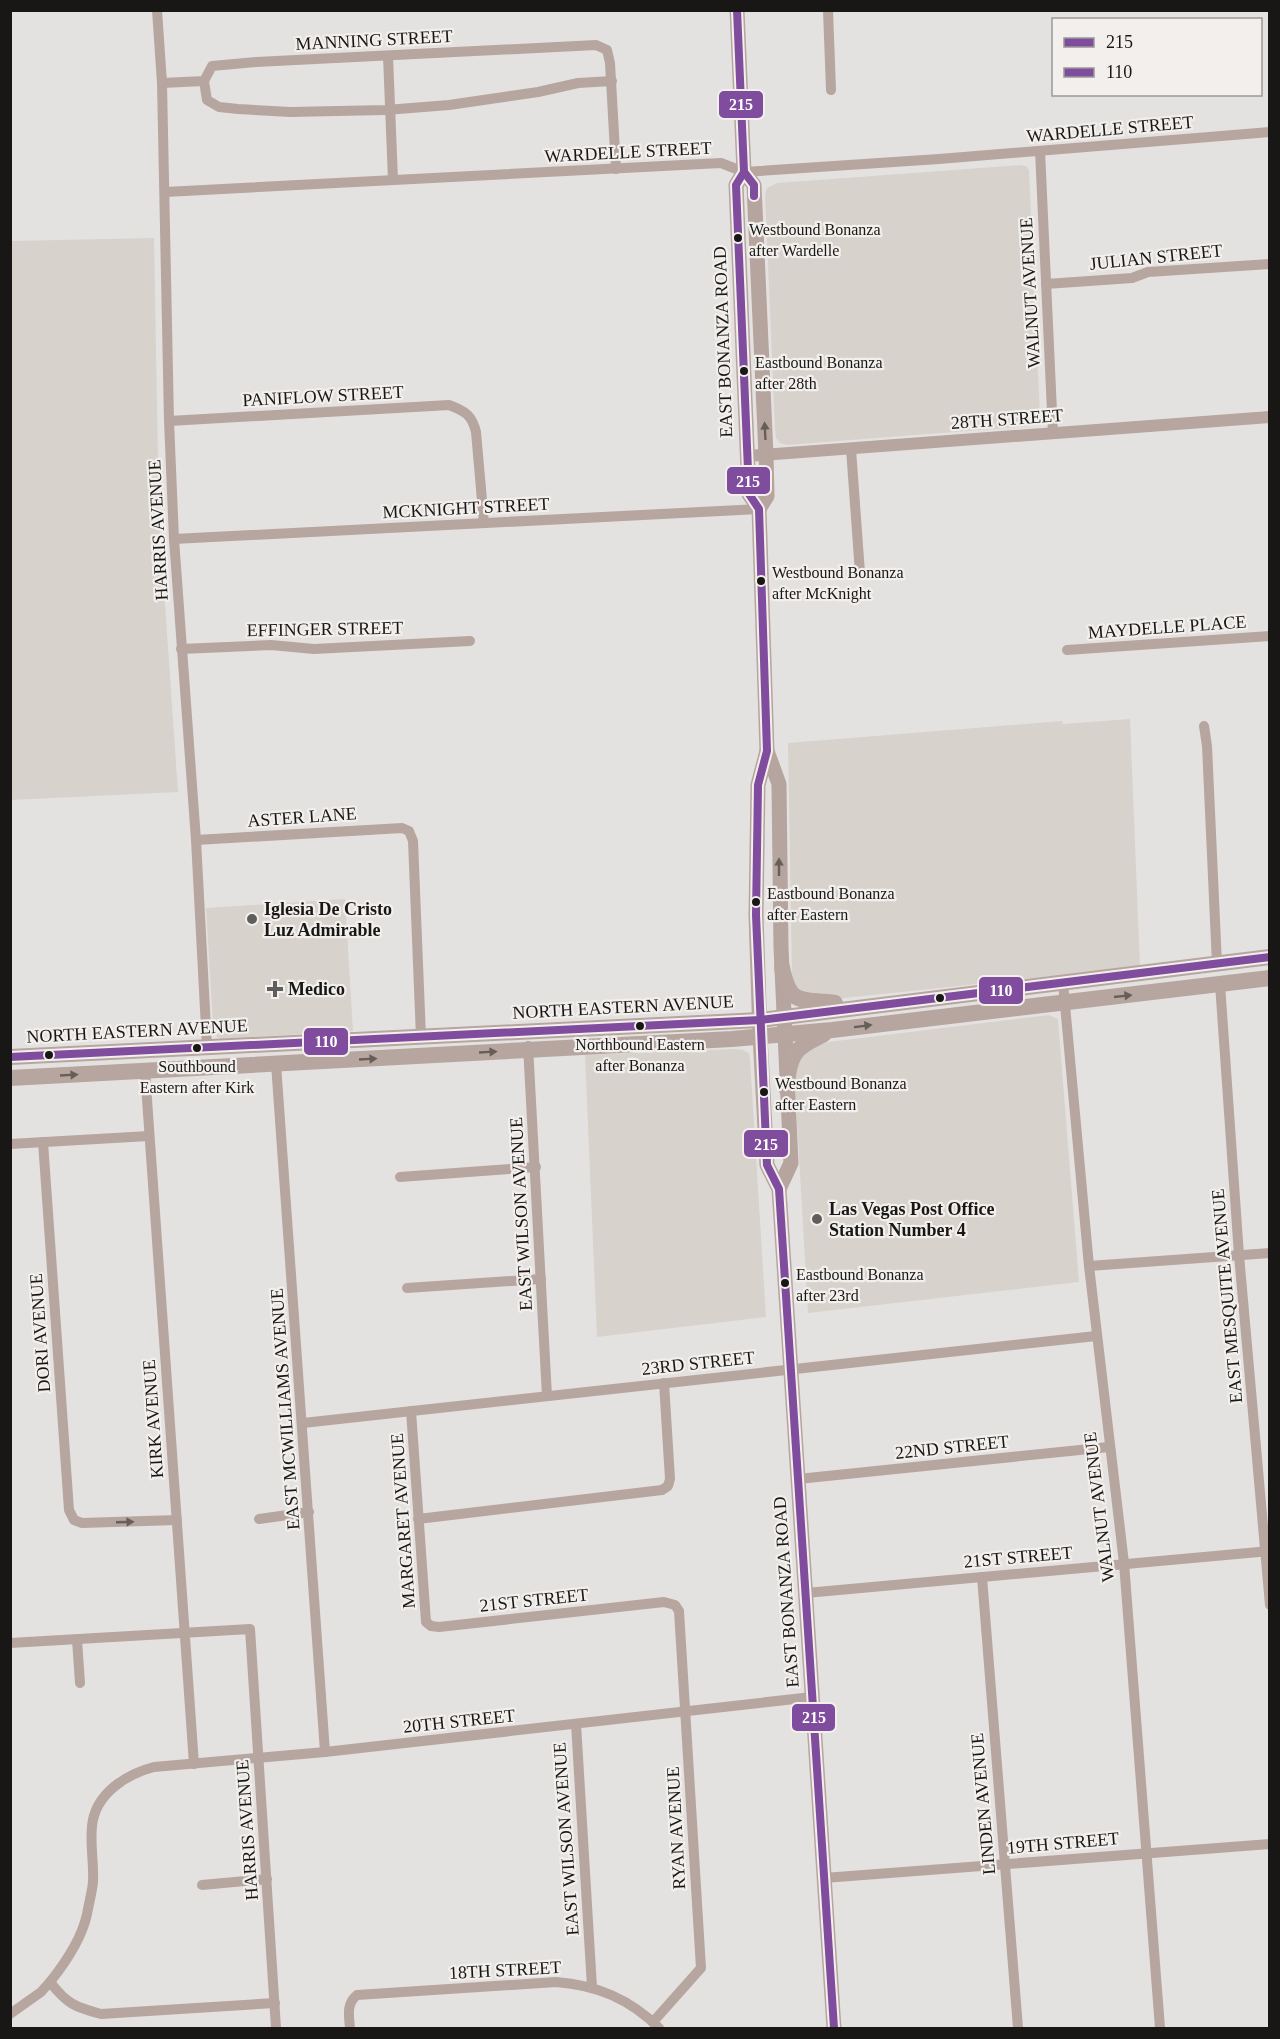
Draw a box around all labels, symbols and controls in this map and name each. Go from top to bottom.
legend [1052,18,1262,96]
street label: MANNING STREET [295,26,453,54]
text: 215 [1106,32,1133,52]
text: 110 [1106,62,1132,82]
line badge: 215 [718,90,764,119]
text: 215 [729,96,753,113]
street label: WARDELLE STREET [1026,112,1194,146]
street label: WARDELLE STREET [544,138,712,166]
street label: WALNUT AVENUE [1016,217,1044,369]
place label: Westbound Bonanza after Wardelle [749,221,881,259]
marker: Westbound Bonanza after Wardelle [732,232,744,244]
street label: JULIAN STREET [1089,240,1223,274]
street label: EAST BONANZA ROAD [710,246,736,438]
place label: Eastbound Bonanza after 28th [755,354,883,392]
marker: Eastbound Bonanza after 28th [738,365,750,377]
street label: PANIFLOW STREET [242,382,404,410]
street label: 28TH STREET [950,405,1064,433]
one-way arrow [761,422,770,441]
street label: HARRIS AVENUE [144,459,172,601]
line badge: 215 [726,466,771,495]
text: 215 [736,473,760,490]
street label: MCKNIGHT STREET [382,494,550,522]
place label: Westbound Bonanza after McKnight [772,564,904,603]
marker: Westbound Bonanza after McKnight [755,575,767,587]
street label: MAYDELLE PLACE [1087,611,1247,643]
street label: EFFINGER STREET [247,618,403,640]
street label: ASTER LANE [247,803,357,831]
one-way arrow [774,857,784,876]
place label: Eastbound Bonanza after Eastern [767,885,895,923]
marker: Eastbound Bonanza after Eastern [750,896,762,908]
place label: Iglesia De Cristo Luz Admirable [264,899,392,940]
marker: Iglesia De Cristo Luz Admirable [245,912,259,926]
line badge: 110 [978,976,1024,1005]
place label: Medico [288,979,345,999]
marker: Medico [266,980,284,998]
text: 110 [989,982,1013,999]
street label: NORTH EASTERN AVENUE [512,991,734,1023]
one-way arrow [1114,991,1133,1001]
unlabelled marker [934,992,946,1004]
street label: NORTH EASTERN AVENUE [26,1015,248,1047]
marker: Northbound Eastern after Bonanza [634,1020,646,1032]
one-way arrow [854,1021,873,1031]
line badge: 110 [303,1027,349,1056]
text: 110 [314,1033,338,1050]
place label: Northbound Eastern after Bonanza [575,1036,705,1074]
marker: Southbound Eastern after Kirk [191,1042,203,1054]
one-way arrow [478,1047,497,1057]
unlabelled marker [43,1049,55,1061]
one-way arrow [359,1054,378,1063]
place label: Southbound Eastern after Kirk [140,1058,254,1096]
one-way arrow [59,1070,78,1080]
place label: Westbound Bonanza after Eastern [775,1075,907,1113]
marker: Westbound Bonanza after Eastern [758,1086,770,1098]
street label: EAST WILSON AVENUE [506,1117,536,1311]
line badge: 215 [743,1129,789,1158]
text: 215 [754,1136,778,1153]
street label: EAST MESQUITE AVENUE [1208,1188,1246,1404]
place label: Las Vegas Post Office Station Number 4 [829,1199,995,1240]
marker: Las Vegas Post Office Station Number 4 [810,1212,824,1226]
place label: Eastbound Bonanza after 23rd [796,1266,924,1304]
street label: DORI AVENUE [26,1273,54,1393]
marker: Eastbound Bonanza after 23rd [779,1277,791,1289]
street label: EAST MCWILLIAMS AVENUE [267,1287,303,1531]
street label: 23RD STREET [641,1347,755,1379]
street label: KIRK AVENUE [139,1359,167,1479]
street label: 22ND STREET [894,1431,1010,1463]
street label: WALNUT AVENUE [1080,1431,1118,1583]
street label: MARGARET AVENUE [387,1433,419,1609]
street label: EAST BONANZA ROAD [769,1496,803,1688]
one-way arrow [116,1517,135,1526]
street label: 21ST STREET [963,1542,1073,1572]
street label: 21ST STREET [479,1584,589,1616]
line badge: 215 [791,1703,836,1732]
street label: 20TH STREET [402,1705,516,1737]
text: 215 [802,1709,826,1726]
street label: LINDEN AVENUE [967,1732,999,1876]
street label: EAST WILSON AVENUE [549,1742,583,1936]
street label: HARRIS AVENUE [232,1759,262,1901]
street label: RYAN AVENUE [663,1766,689,1890]
street label: 19TH STREET [1006,1828,1120,1858]
street label: 18TH STREET [448,1957,562,1983]

